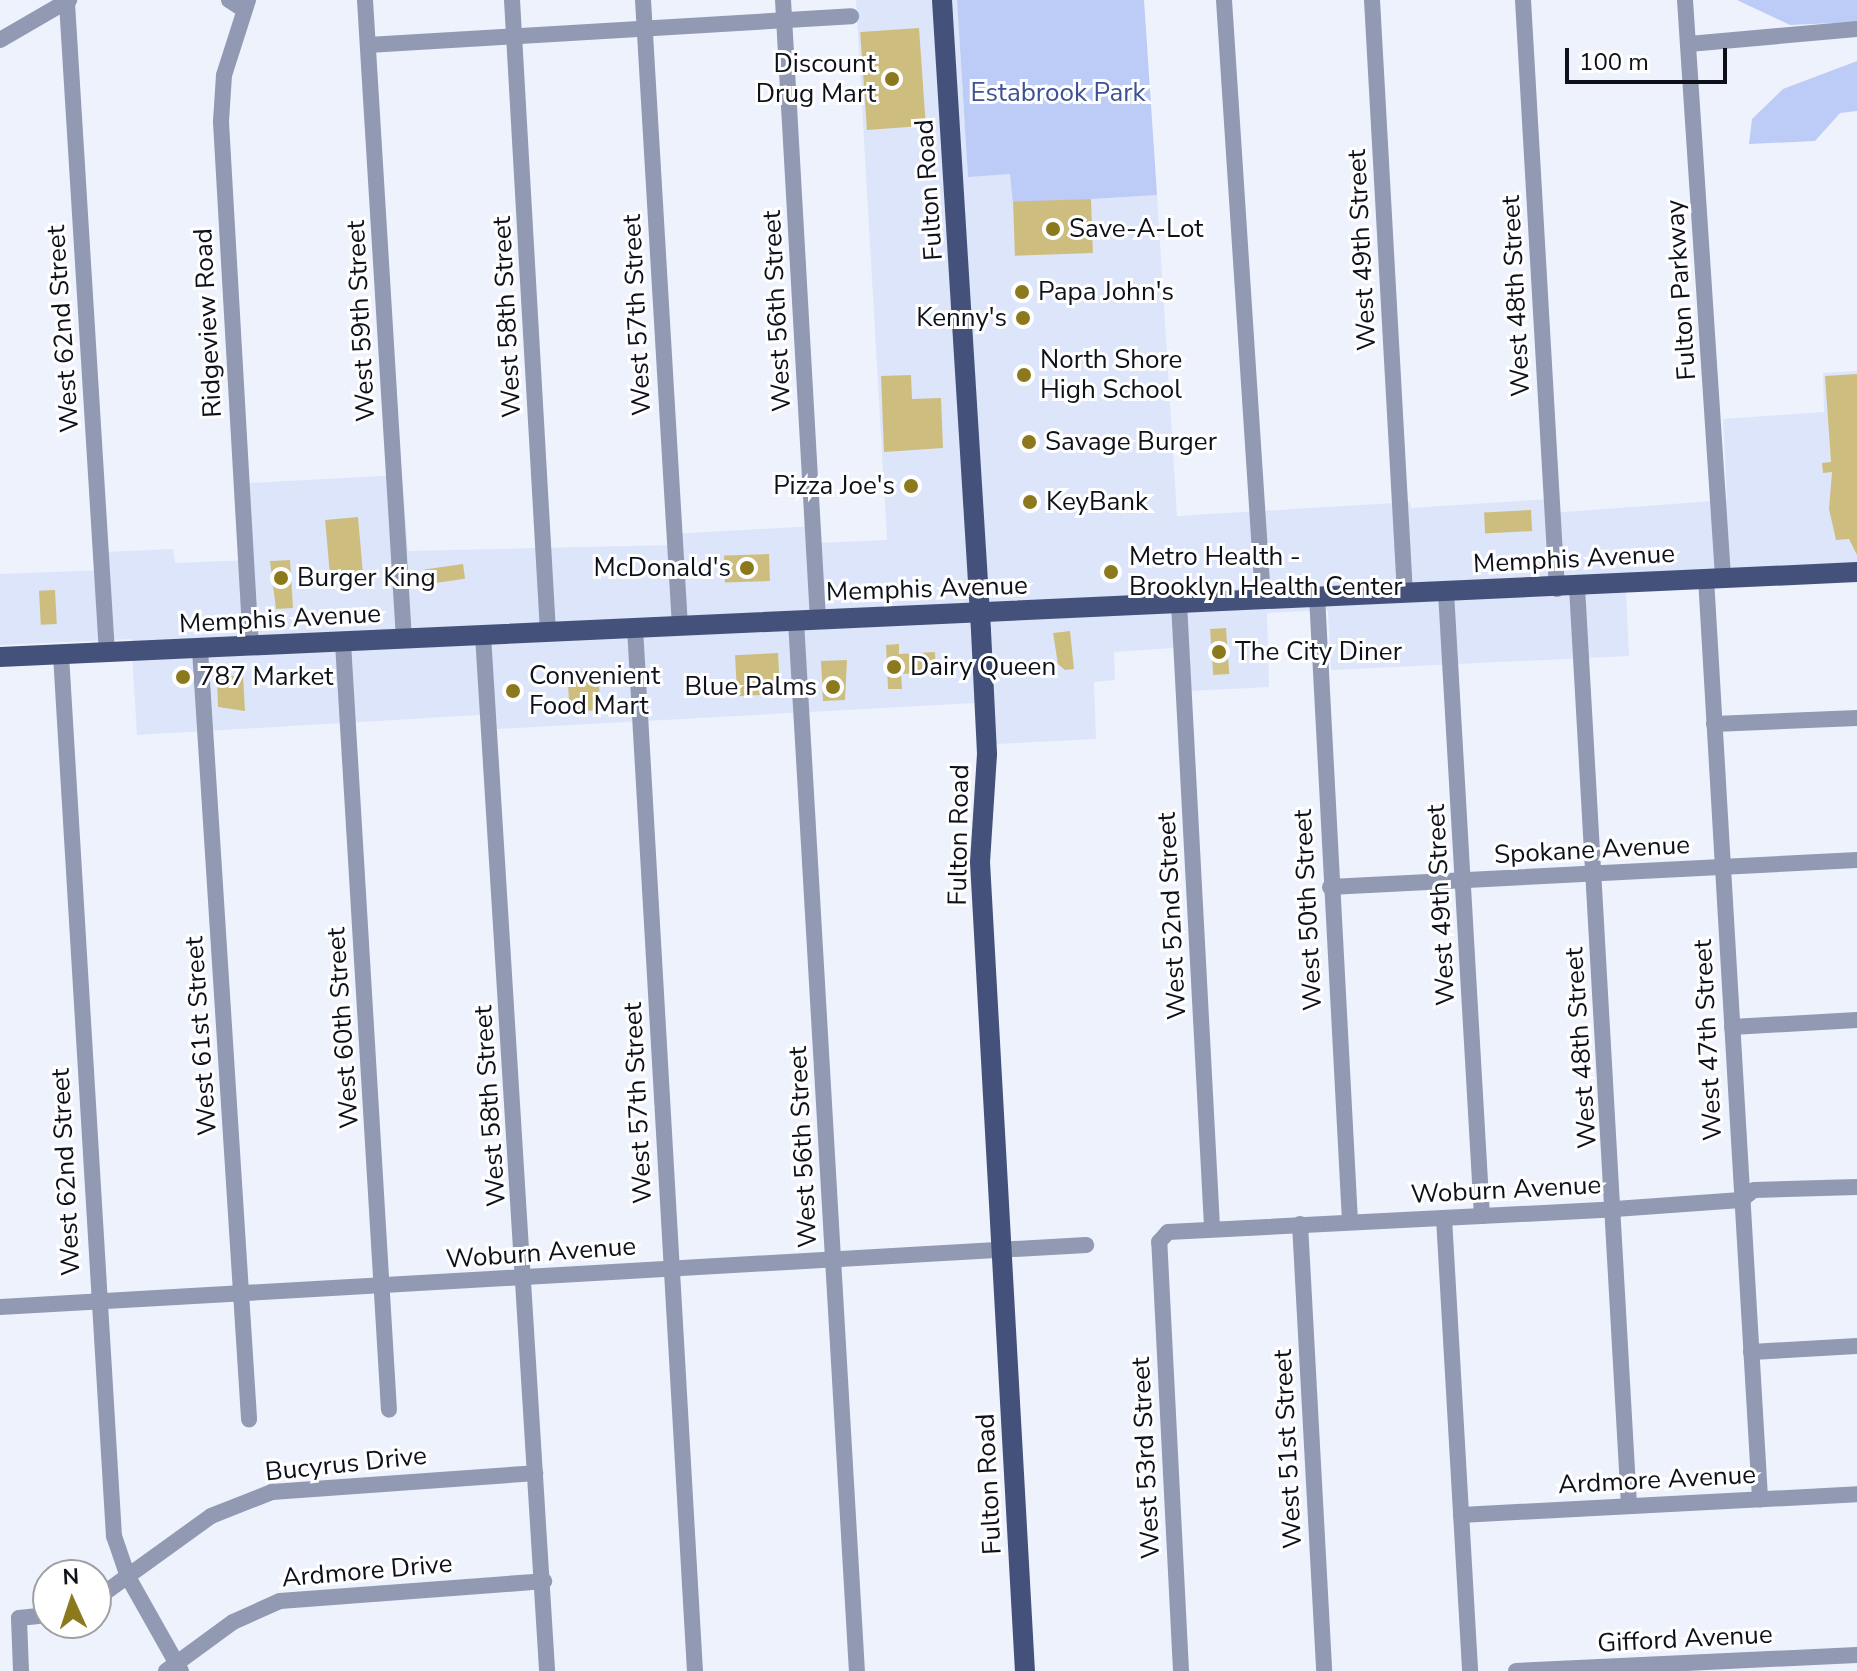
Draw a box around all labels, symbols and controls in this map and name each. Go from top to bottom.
scale bar [1569,32,1731,82]
text: 100 m [1579,46,1649,78]
place label: Discount Drug Mart [756,48,876,110]
marker: Discount Drug Mart [883,70,901,88]
park label: Estabrook Park [970,77,1146,109]
street label: Fulton Road [909,118,949,262]
street label: West 49th Street [1341,148,1383,352]
street label: West 48th Street [1495,194,1537,398]
street label: Fulton Parkway [1659,199,1703,381]
street label: West 56th Street [756,209,798,413]
street label: West 57th Street [616,213,658,417]
place label: Save-A-Lot [1069,213,1203,245]
street label: West 58th Street [486,215,528,419]
street label: West 59th Street [340,219,382,423]
marker: Save-A-Lot [1044,220,1062,238]
street label: West 62nd Street [40,224,86,434]
street label: Ridgeview Road [187,228,229,418]
place label: Papa John's [1038,276,1174,308]
marker: Papa John's [1013,283,1031,301]
place label: Kenny's [916,302,1007,334]
marker: Kenny's [1014,309,1032,327]
place label: North Shore High School [1040,344,1182,406]
marker: North Shore High School [1015,366,1033,384]
place label: Savage Burger [1045,426,1217,458]
marker: Savage Burger [1020,433,1038,451]
place label: Pizza Joe's [773,470,895,502]
marker: Pizza Joe's [902,477,920,495]
place label: KeyBank [1046,486,1148,518]
marker: KeyBank [1021,493,1039,511]
street label: Memphis Avenue [1472,538,1676,580]
place label: Metro Health - Brooklyn Health Center [1129,541,1403,602]
place label: McDonald's [593,552,731,584]
marker: McDonald's [738,559,756,577]
marker: Metro Health - Brooklyn Health Center [1100,561,1122,583]
place label: Burger King [297,562,436,594]
marker: Burger King [272,569,290,587]
street label: Memphis Avenue [826,570,1028,608]
street label: Memphis Avenue [178,598,382,640]
place label: The City Diner [1235,636,1402,668]
marker: The City Diner [1210,643,1228,661]
place label: Dairy Queen [910,651,1056,683]
marker: Dairy Queen [885,658,903,676]
place label: Convenient Food Mart [529,660,660,722]
place label: 787 Market [199,661,333,693]
marker: 787 Market [174,668,192,686]
place label: Blue Palms [685,671,817,703]
marker: Blue Palms [824,678,842,696]
marker: Convenient Food Mart [504,682,522,700]
street label: Fulton Road [942,764,976,906]
street label: West 49th Street [1420,803,1462,1007]
street label: West 50th Street [1287,808,1329,1012]
street label: West 52nd Street [1151,811,1193,1021]
street label: Spokane Avenue [1493,829,1691,871]
street label: West 60th Street [320,926,366,1130]
street label: West 61st Street [178,935,224,1137]
street label: West 47th Street [1687,938,1729,1142]
street label: West 48th Street [1558,946,1604,1150]
street label: West 57th Street [617,1001,659,1205]
street label: West 58th Street [467,1004,513,1208]
street label: West 56th Street [782,1045,824,1249]
street label: West 62nd Street [45,1067,87,1277]
street label: Woburn Avenue [1410,1169,1602,1211]
street label: Woburn Avenue [445,1231,637,1275]
street label: West 51st Street [1267,1349,1309,1549]
street label: West 53rd Street [1125,1356,1167,1560]
street label: Fulton Road [970,1413,1008,1555]
street label: Bucyrus Drive [264,1440,428,1488]
street label: Ardmore Avenue [1557,1459,1757,1501]
street label: Ardmore Drive [280,1548,454,1594]
north arrow [32,1559,112,1639]
text: N [62,1562,80,1592]
street label: Gifford Avenue [1597,1619,1773,1659]

